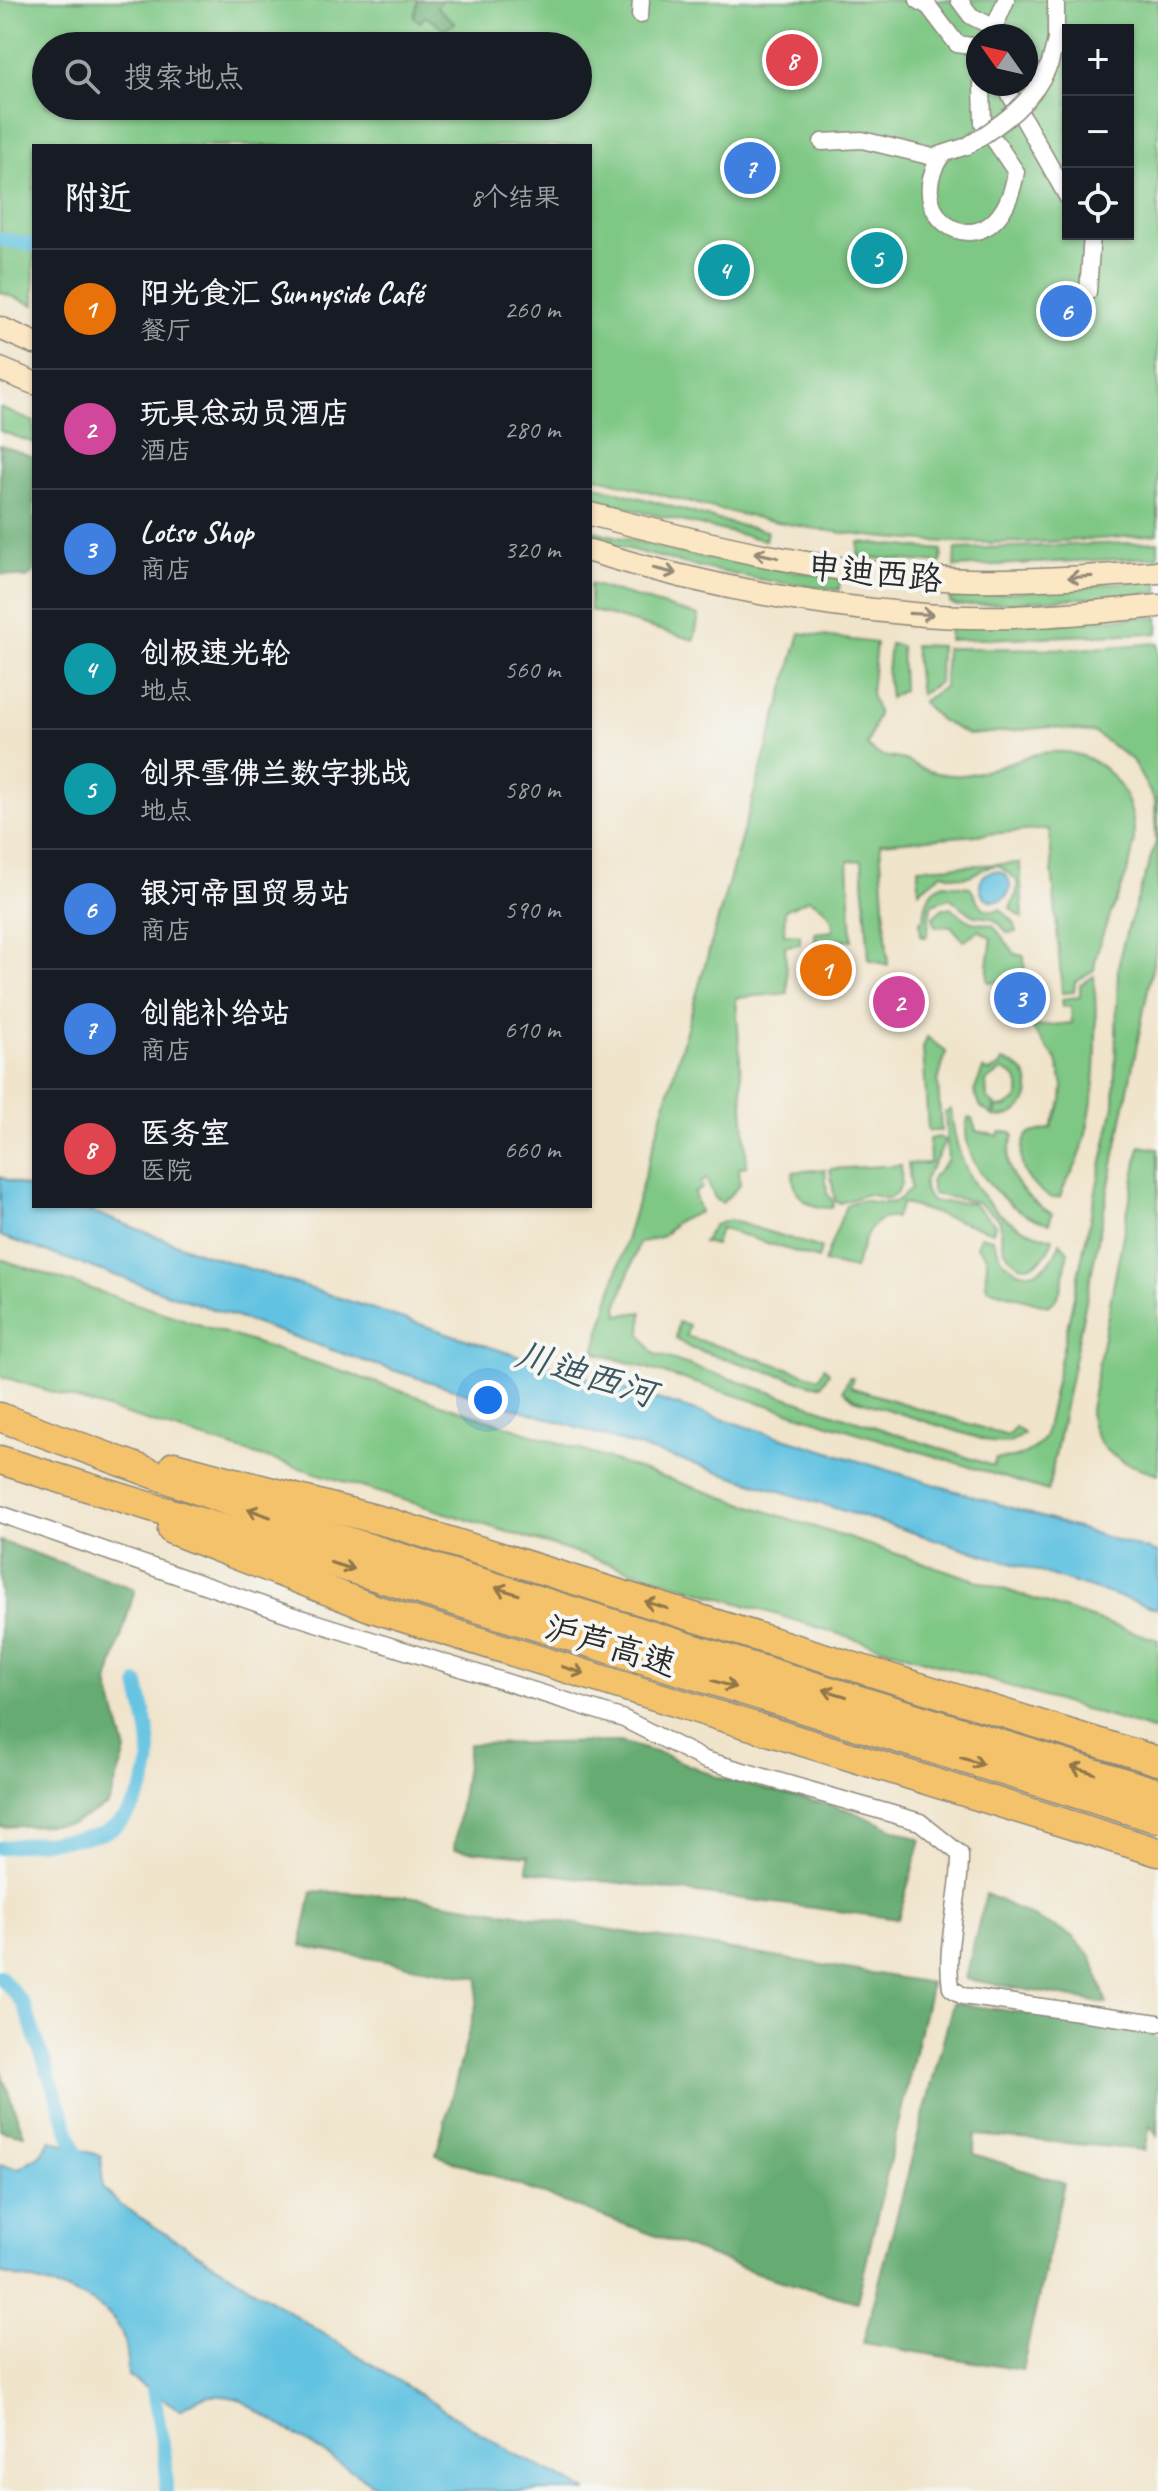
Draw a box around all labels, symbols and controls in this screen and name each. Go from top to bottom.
north arrow [966,24,1038,96]
map controls [1062,24,1134,240]
button: + [1062,24,1134,96]
pin: 8 [766,30,818,90]
search box [32,32,592,120]
icon: search [60,54,104,98]
text: 搜索地点 [124,58,244,96]
button: − [1062,96,1134,168]
pin: 7 [724,138,776,198]
button: locate [1062,168,1134,240]
text: 附近 [64,176,132,219]
text: 8个结果 [470,181,560,214]
pin: 5 [851,228,903,288]
pin: 4 [698,240,750,300]
text: 阳光食汇 Sunnyside Café [140,274,423,312]
pin: 6 [1040,281,1092,341]
text: 1 [84,293,96,326]
text: 260 m [504,293,560,326]
text: 餐厅 [140,314,192,347]
text: 玩具总动员酒店 [140,394,350,432]
text: 2 [84,413,96,446]
text: 280 m [504,413,560,446]
text: 酒店 [140,434,192,467]
text: Lotso Shop [140,513,253,551]
text: 3 [84,533,96,566]
text: 320 m [504,533,560,566]
street label: 申迪西路 [805,544,945,601]
one-way arrow [754,547,779,562]
text: 商店 [140,553,192,586]
one-way arrow [652,565,678,580]
one-way arrow [1067,570,1094,585]
one-way arrow [907,607,934,622]
text: 创极速光轮 [140,634,290,672]
text: 4 [84,653,96,686]
text: 560 m [504,653,560,686]
text: 地点 [140,674,192,707]
text: 创界雪佛兰数字挑战 [140,754,410,792]
text: 5 [84,773,96,806]
text: 580 m [504,773,560,806]
text: 地点 [140,794,192,827]
text: 银河帝国贸易站 [140,874,350,912]
text: 6 [84,893,96,926]
text: 590 m [504,893,560,926]
text: 商店 [140,914,192,947]
pin: 1 [800,940,852,1000]
pin: 3 [994,968,1046,1028]
pin: 2 [873,972,925,1032]
text: 创能补给站 [140,994,290,1032]
text: 7 [84,1013,96,1046]
text: 610 m [504,1013,560,1046]
text: 商店 [140,1034,192,1067]
text: 医务室 [140,1114,230,1152]
text: 8 [84,1133,96,1166]
text: 660 m [504,1133,560,1166]
text: 医院 [140,1154,192,1187]
water label: 川迪西河 [510,1331,666,1418]
your location [468,1380,508,1420]
one-way arrow [247,1504,272,1519]
one-way arrow [328,1559,354,1574]
one-way arrow [494,1583,519,1598]
one-way arrow [643,1597,668,1612]
street label: 沪芦高速 [540,1605,682,1686]
one-way arrow [559,1663,585,1678]
one-way arrow [710,1677,736,1692]
one-way arrow [823,1685,849,1700]
one-way arrow [959,1754,985,1769]
one-way arrow [1071,1762,1097,1777]

